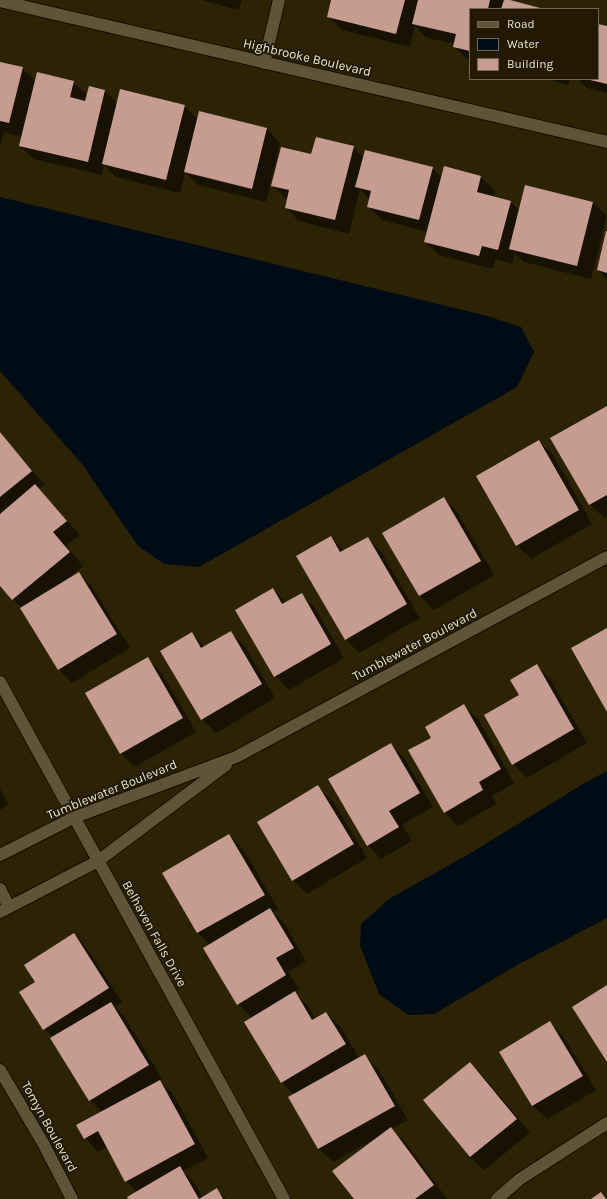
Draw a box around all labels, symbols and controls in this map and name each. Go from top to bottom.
legend [469,8,599,80]
text: Road [507,17,535,31]
street label: Highbrooke Boulevard [241,36,373,80]
text: Water [507,37,539,51]
text: Building [507,57,553,71]
street label: Tumblewater Boulevard [350,605,480,685]
street label: Tumblewater Boulevard [45,757,179,823]
street label: Belhaven Falls Drive [118,878,190,990]
street label: Tomyn Boulevard [18,1079,80,1175]

